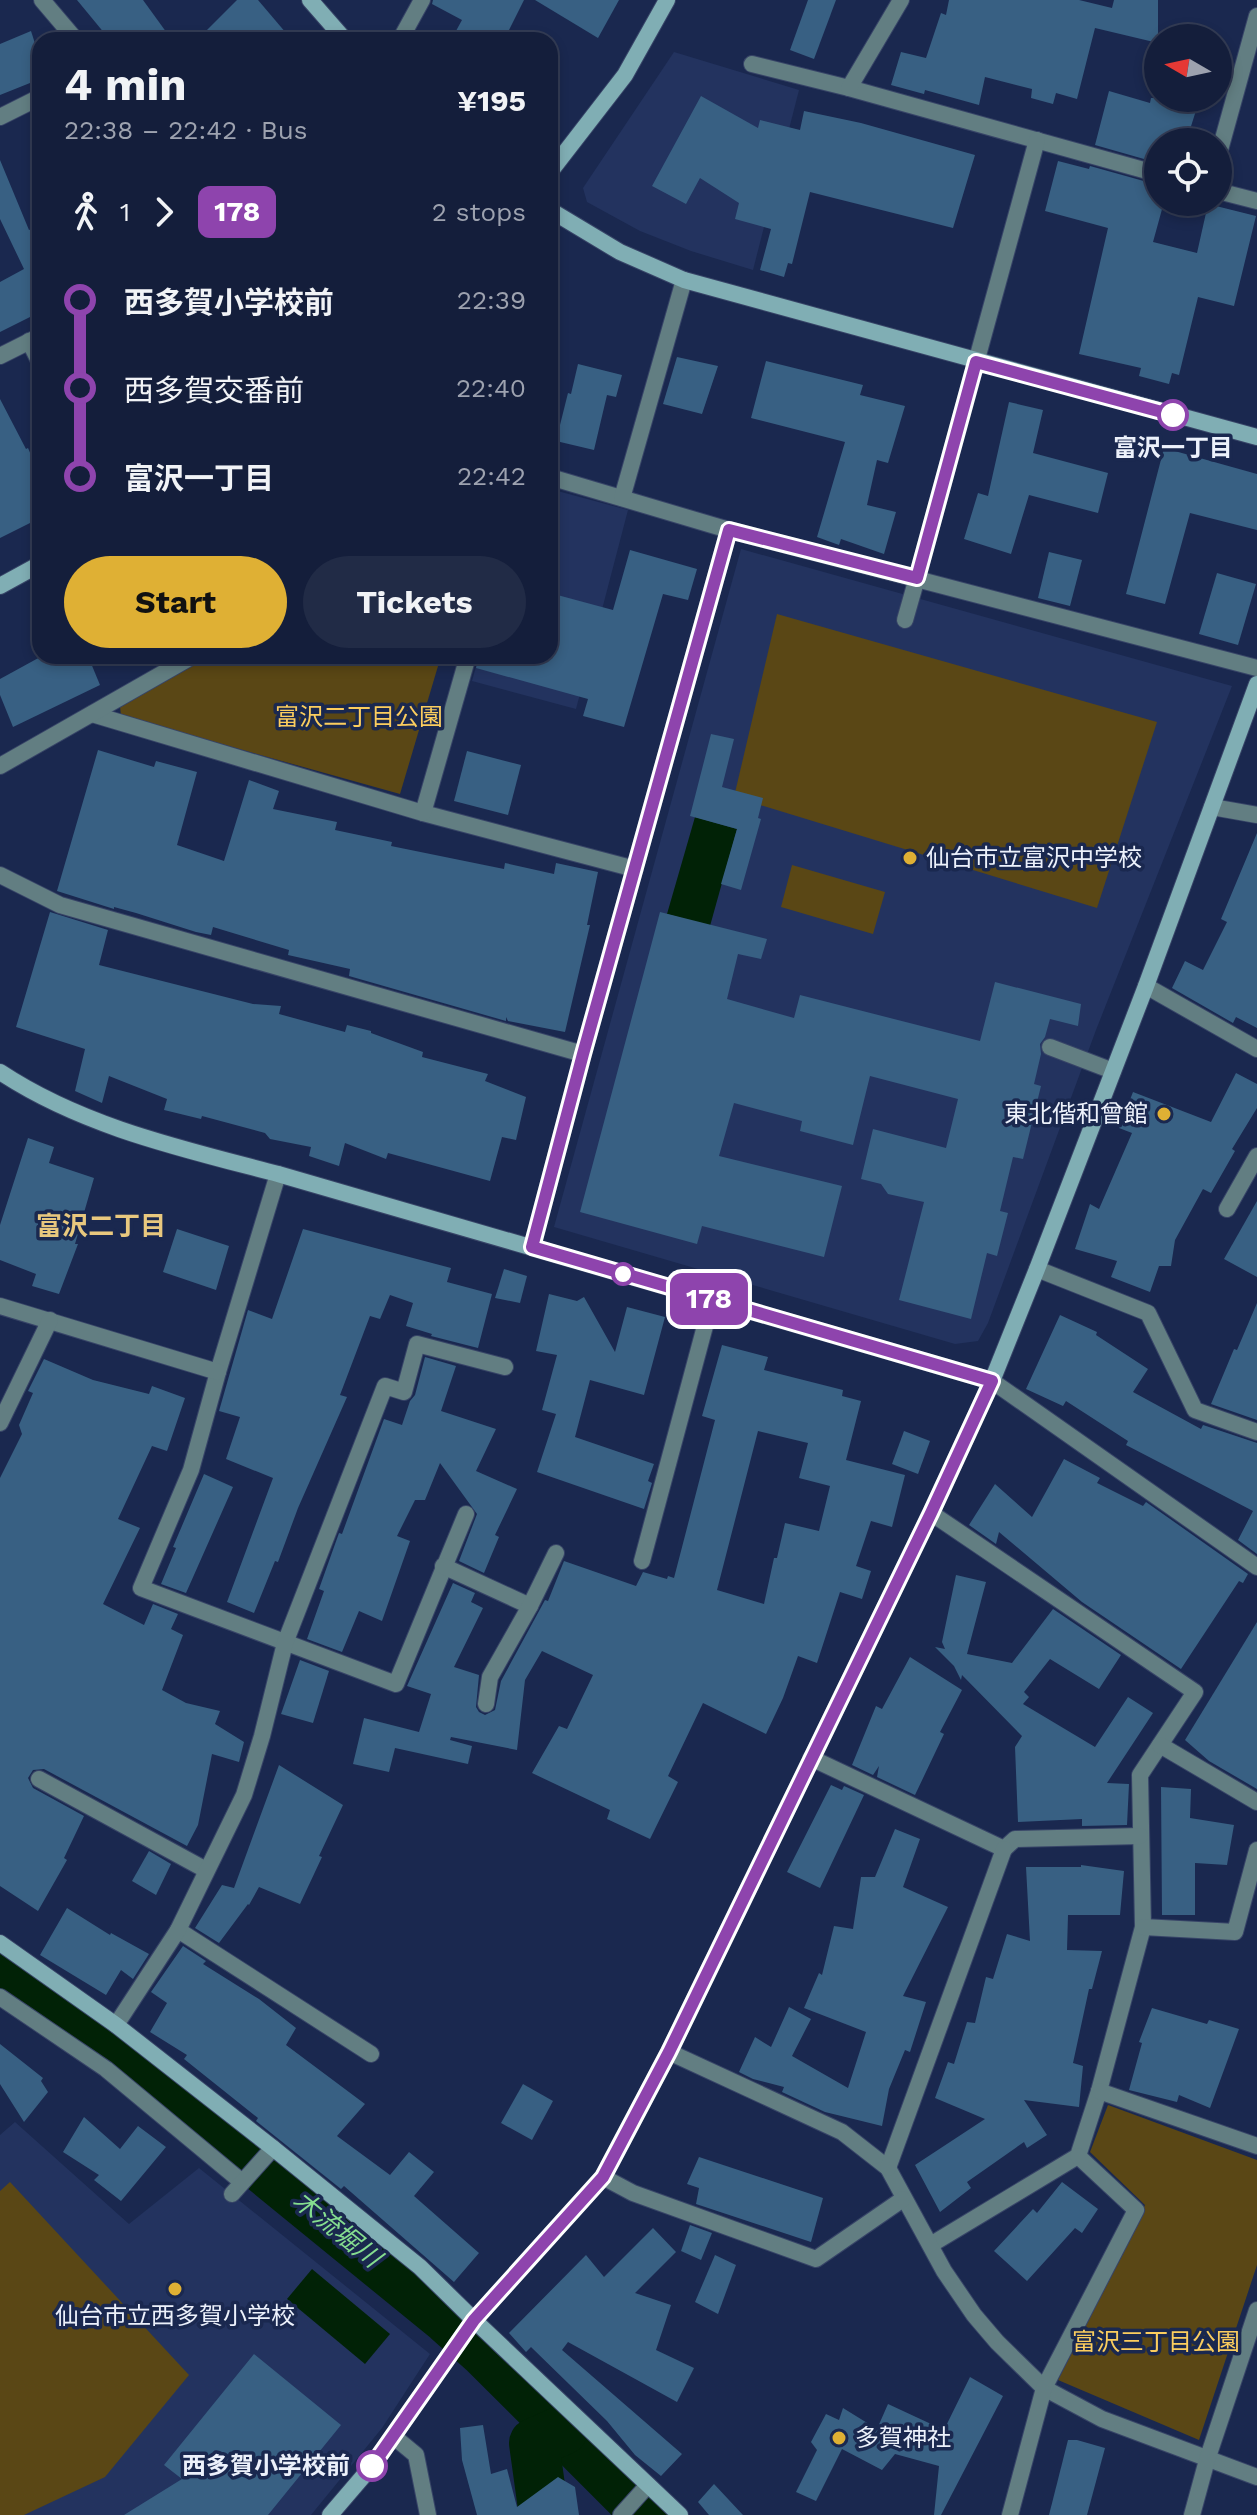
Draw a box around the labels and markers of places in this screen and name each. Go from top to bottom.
marker: 富沢一丁目 [1158,400,1188,430]
place label: 富沢一丁目 [1113,434,1233,462]
place label: 仙台市立富沢中学校 [926,844,1142,872]
marker: 仙台市立富沢中学校 [901,849,919,867]
place label: 東北偕和曾館 [1004,1100,1148,1128]
marker: 東北偕和曾館 [1155,1105,1173,1123]
unlabelled marker [612,1263,634,1285]
marker: 仙台市立西多賀小学校 [166,2280,184,2298]
place label: 仙台市立西多賀小学校 [55,2302,295,2330]
place label: 多賀神社 [855,2424,951,2452]
marker: 多賀神社 [830,2429,848,2447]
marker: 西多賀小学校前 [357,2451,387,2481]
place label: 西多賀小学校前 [182,2452,350,2480]

